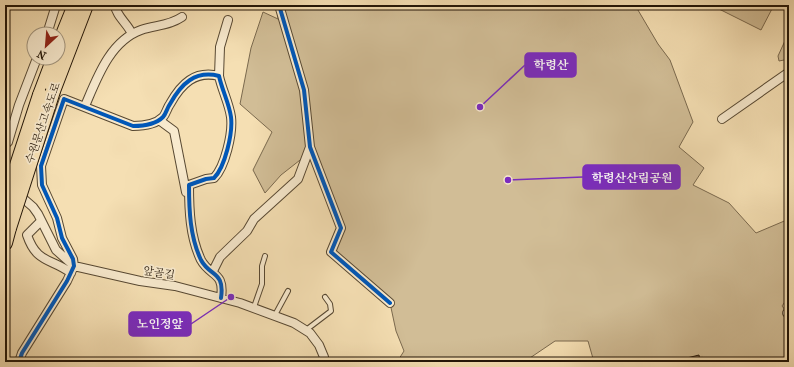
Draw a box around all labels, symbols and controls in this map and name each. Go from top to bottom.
north arrow [26,26,66,66]
text: N [35,47,48,62]
callout: 학령산 [525,53,576,77]
text: 학령산 [534,58,569,72]
street label: 수원문산고속도로 [23,80,63,165]
callout: 학령산산림공원 [583,165,680,189]
text: 학령산산림공원 [591,171,673,185]
street label: 앞골길 [142,264,176,282]
callout: 노인정앞 [129,312,191,336]
text: 노인정앞 [137,317,184,331]

